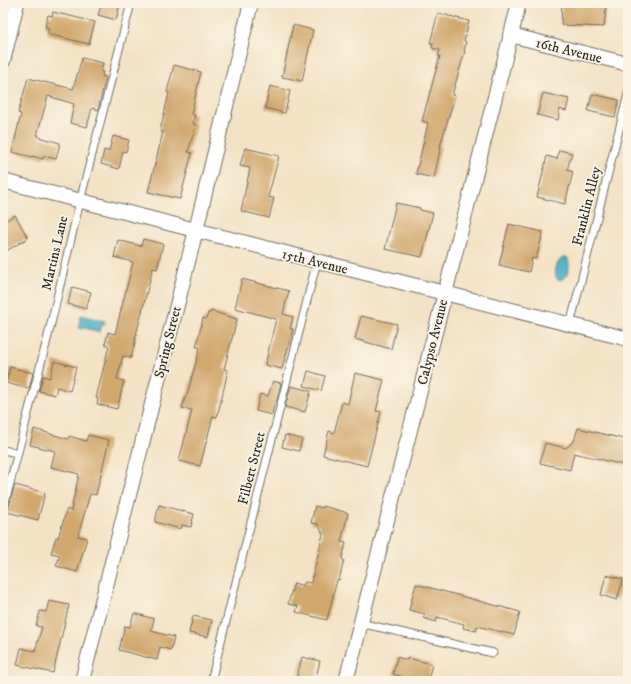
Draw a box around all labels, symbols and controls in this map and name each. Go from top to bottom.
street label: 16th Avenue [534,34,604,68]
street label: Franklin Alley [568,164,606,248]
street label: Martins Lane [38,214,72,292]
street label: 15th Avenue [280,245,350,279]
street label: Calypso Avenue [414,297,452,387]
street label: Spring Street [150,304,186,380]
street label: Filbert Street [234,429,270,507]

